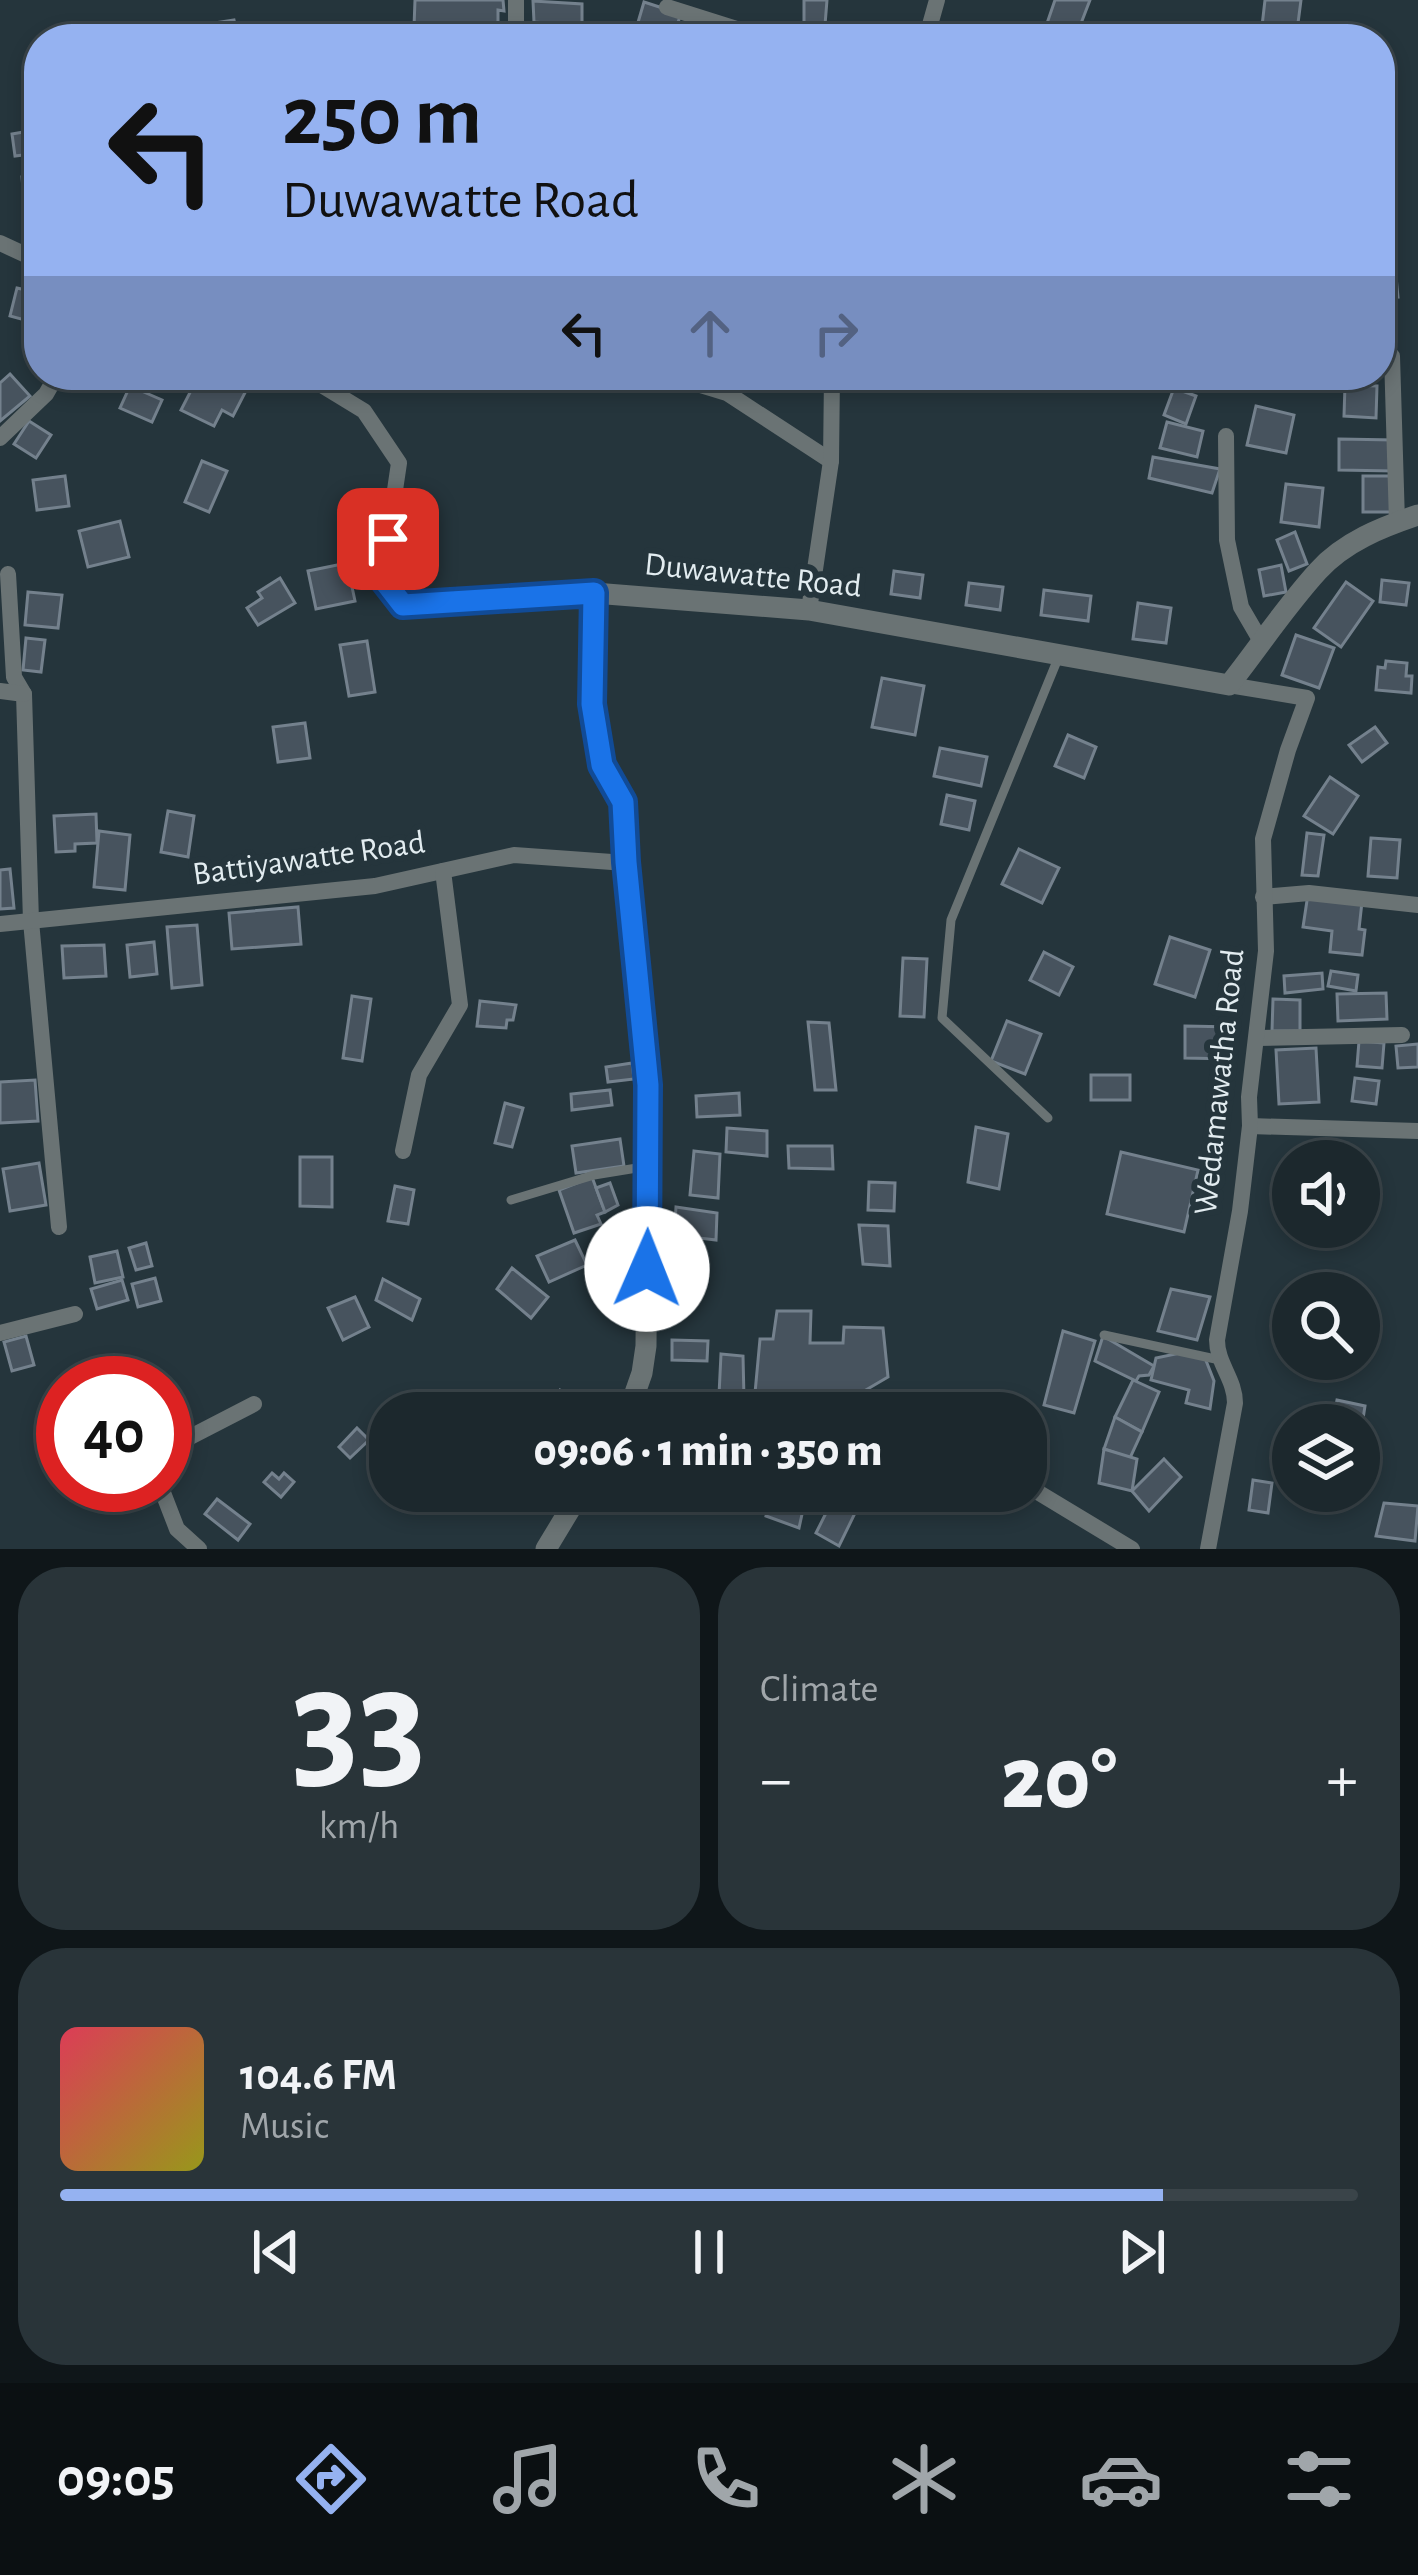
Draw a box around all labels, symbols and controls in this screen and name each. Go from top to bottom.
icon: left [84,72,240,228]
text: 250 m [282,76,482,160]
text: Duwawatte Road [282,174,639,228]
icon: left [551,300,617,366]
icon: ahead [677,300,743,366]
icon: right [803,300,869,366]
pin [337,488,439,590]
icon: arrive [355,506,421,572]
street label: Duwawatte Road [643,548,863,604]
street label: Battiyawatte Road [191,826,427,892]
street label: Wedamawatha Road [1190,947,1250,1217]
map controls [1272,1140,1380,1512]
button: sound [1272,1140,1380,1248]
position arrow [584,1206,710,1332]
button: search [1272,1272,1380,1380]
speed limit sign: 40 [36,1356,192,1512]
button: layers [1272,1404,1380,1512]
text: 09:06 · 1 min · 350 m [533,1429,883,1474]
text: 33 [292,1647,426,1803]
text: Climate [760,1670,878,1709]
text: 20° [1001,1735,1117,1825]
text: − [760,1747,792,1813]
text: + [1326,1747,1358,1813]
text: km/h [319,1807,399,1846]
text: 104.6 FM [240,2053,397,2098]
text: Music [240,2107,329,2146]
icon: previous [243,2219,309,2285]
icon: pause [676,2219,742,2285]
icon: next [1109,2219,1175,2285]
icon: directions [289,2437,373,2521]
icon: music [486,2437,570,2521]
icon: phone [684,2437,768,2521]
icon: climate [882,2437,966,2521]
icon: car [1079,2437,1163,2521]
icon: filters [1277,2437,1361,2521]
text: 09:05 [57,2452,175,2506]

